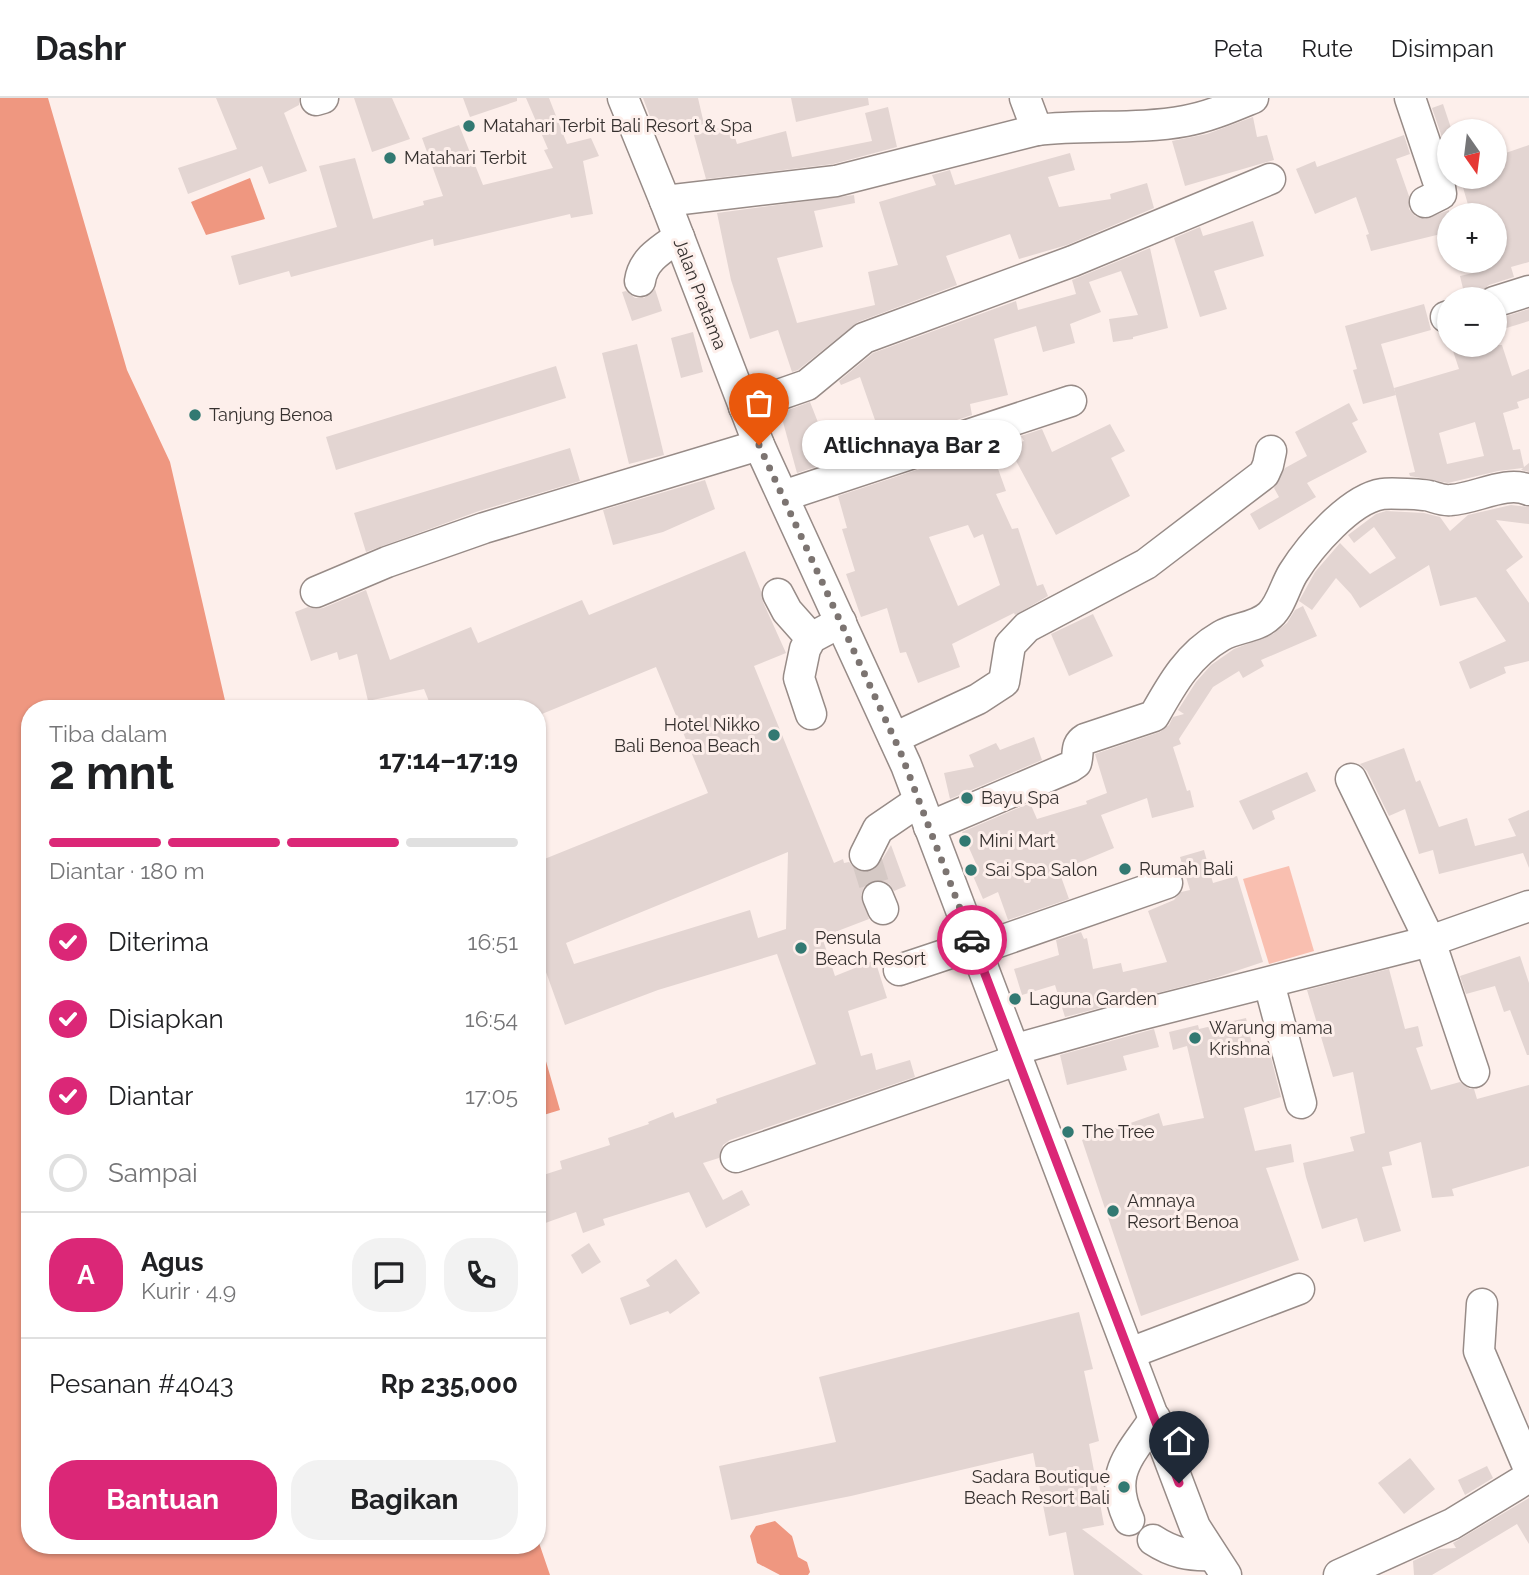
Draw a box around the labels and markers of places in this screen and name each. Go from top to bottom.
place label: Matahari Terbit Bali Resort & Spa [483,115,752,136]
marker: Matahari Terbit Bali Resort & Spa [461,118,477,134]
place label: Matahari Terbit [404,147,527,168]
marker: Matahari Terbit [382,150,398,166]
pin [729,373,789,445]
place label: Tanjung Benoa [209,404,333,425]
marker: Tanjung Benoa [187,407,203,423]
callout: Atlichnaya Bar 2 [801,420,1022,470]
place label: Hotel Nikko Bali Benoa Beach [614,714,760,756]
marker: Hotel Nikko Bali Benoa Beach [766,727,782,743]
place label: Bayu Spa [981,787,1059,808]
marker: Bayu Spa [959,790,975,806]
place label: Mini Mart [979,830,1056,851]
marker: Mini Mart [957,833,973,849]
place label: Rumah Bali [1139,858,1233,879]
place label: Sai Spa Salon [985,859,1098,880]
marker: Rumah Bali [1117,861,1133,877]
marker: Sai Spa Salon [963,862,979,878]
place label: Pensula Beach Resort [815,927,926,969]
marker: Pensula Beach Resort [793,940,809,956]
place label: Laguna Garden [1029,988,1157,1009]
marker: Laguna Garden [1007,991,1023,1007]
place label: Warung mama Krishna [1209,1017,1333,1059]
marker: Warung mama Krishna [1187,1030,1203,1046]
place label: The Tree [1082,1121,1155,1142]
marker: The Tree [1060,1124,1076,1140]
place label: Amnaya Resort Benoa [1127,1190,1239,1232]
marker: Amnaya Resort Benoa [1105,1203,1121,1219]
pin [1149,1411,1209,1483]
place label: Sadara Boutique Beach Resort Bali [964,1466,1110,1508]
marker: Sadara Boutique Beach Resort Bali [1116,1479,1132,1495]

